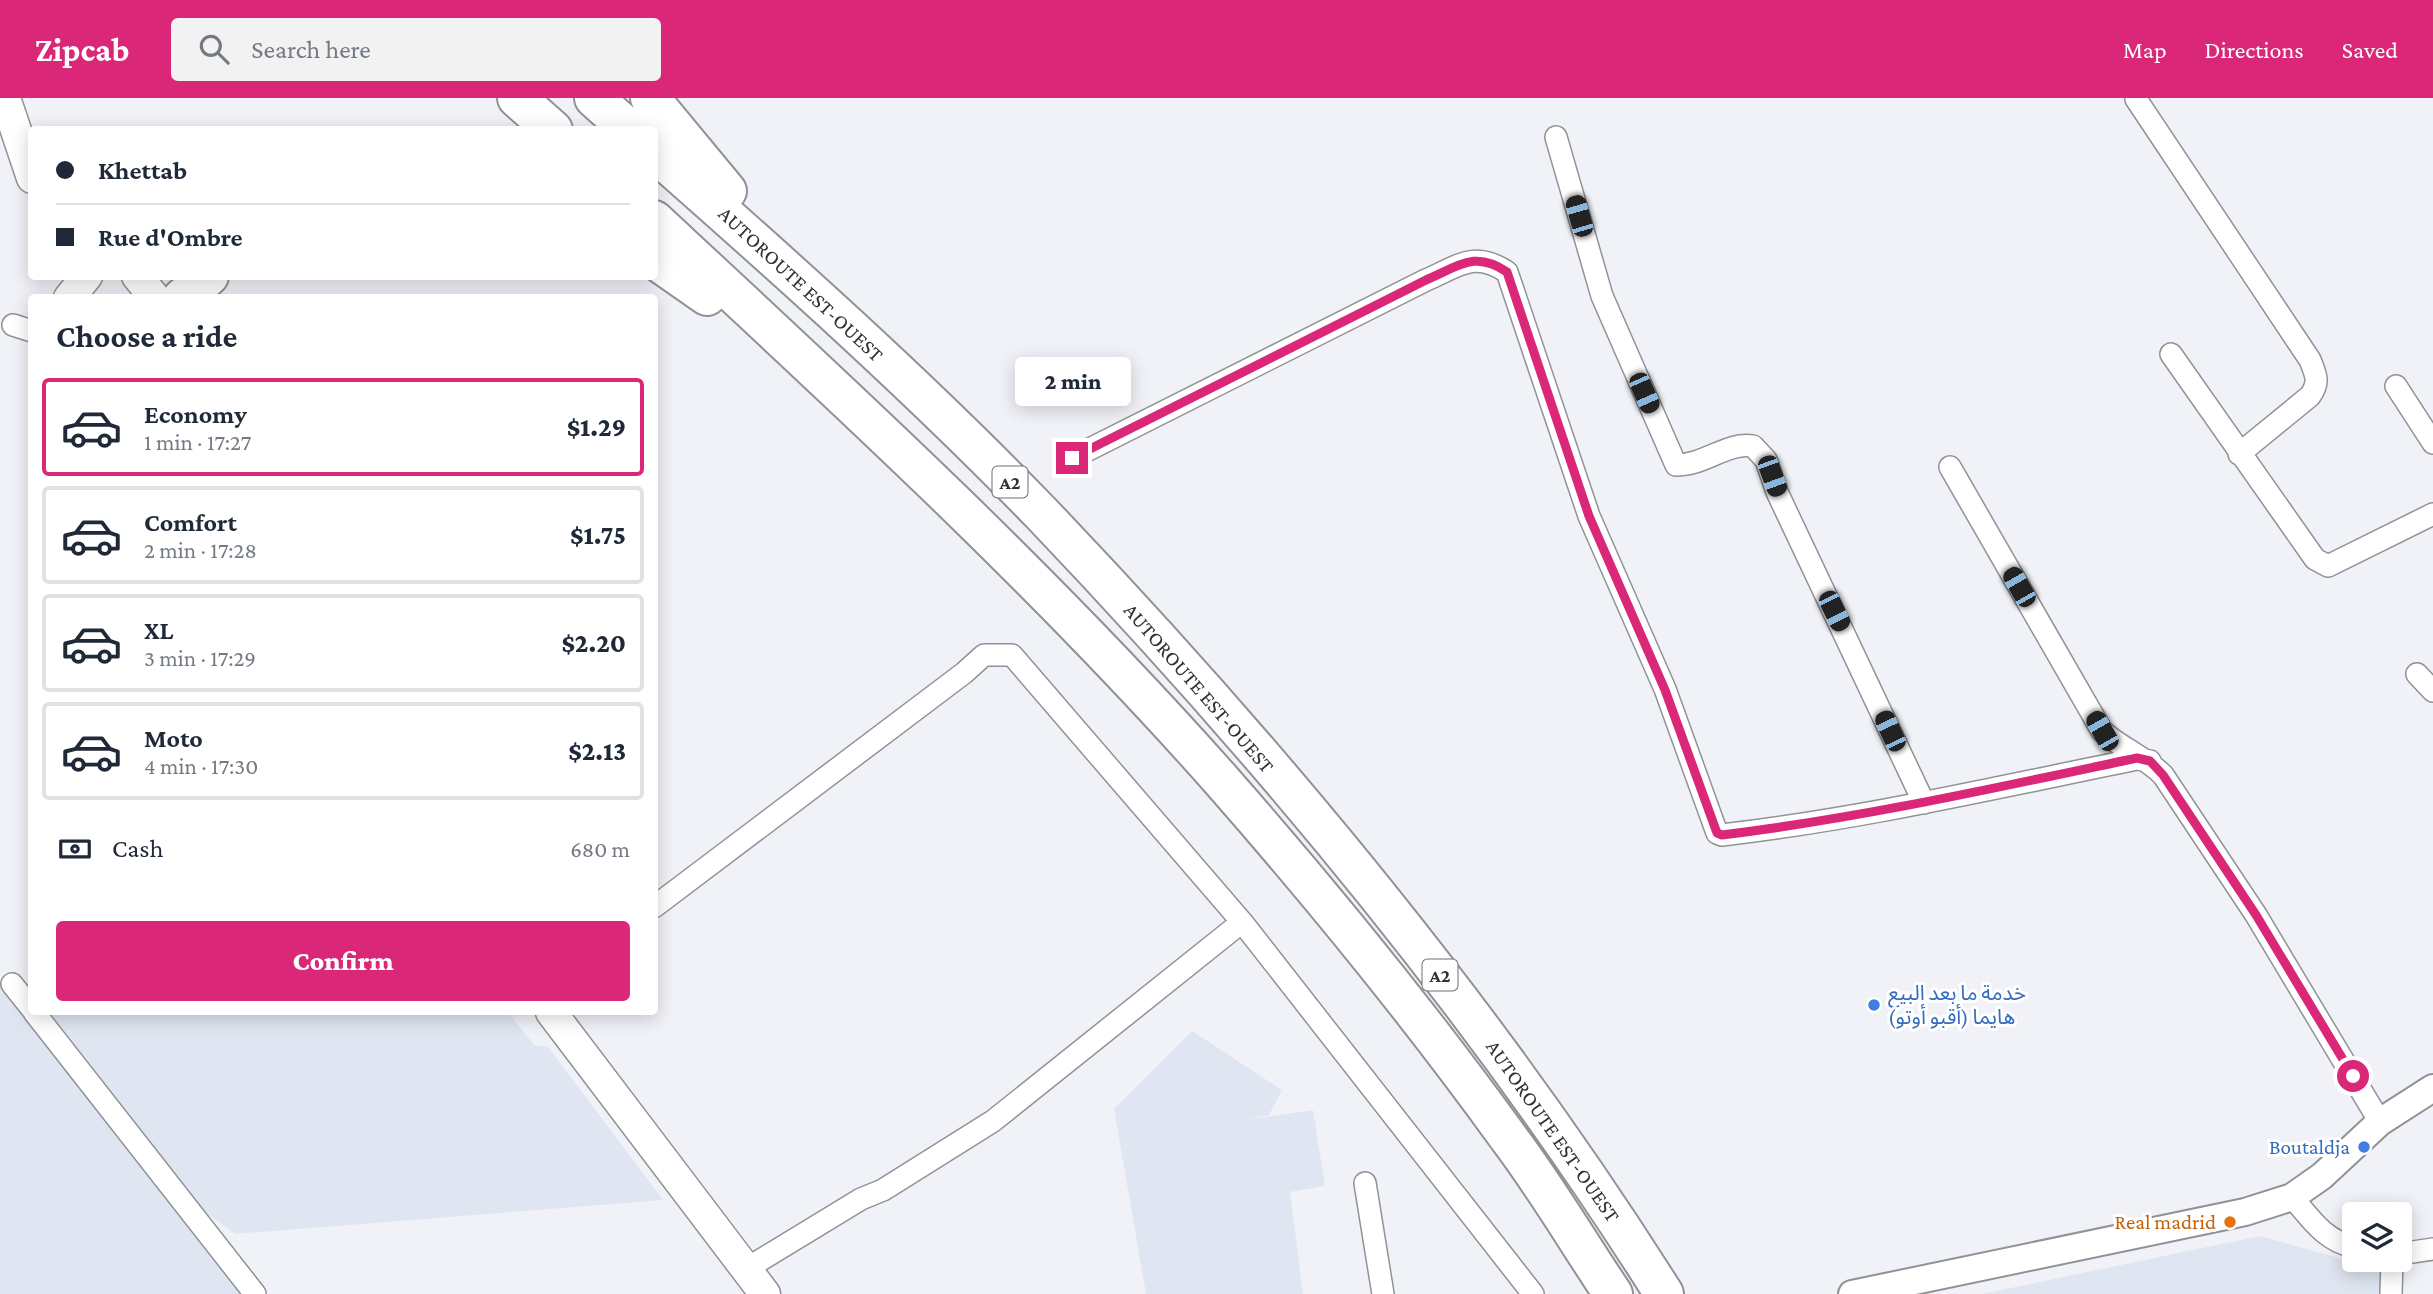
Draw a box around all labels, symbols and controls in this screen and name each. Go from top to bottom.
search box [171,18,661,81]
icon: search [195,30,233,68]
text: Zipcab [35,31,129,68]
text: Search here [251,35,371,64]
text: Map [2123,36,2167,63]
text: Directions [2205,36,2304,63]
text: Saved [2342,36,2398,63]
text: Khettab [98,156,187,185]
car [1564,193,1595,239]
street label: AUTOROUTE EST-OUEST [714,201,889,367]
text: Rue d'Ombre [98,223,243,252]
text: Choose a ride [56,318,237,354]
callout: 2 min [1014,356,1130,406]
text: 2 min [1045,368,1101,394]
car [1626,370,1663,416]
icon: car [60,396,123,459]
text: Economy [144,400,247,429]
text: $1.29 [567,413,626,442]
text: 1 min · 17:27 [144,429,251,455]
route end [1056,442,1088,474]
car [1755,453,1790,499]
road number: A2 [992,466,1028,498]
icon: car [60,504,123,567]
text: Comfort [144,508,237,537]
text: $1.75 [570,521,626,550]
text: 2 min · 17:28 [144,537,257,563]
car [2000,564,2039,610]
car [1816,588,1853,634]
street label: AUTOROUTE EST-OUEST [1119,598,1279,778]
icon: car [60,612,123,675]
text: XL [144,616,173,645]
text: $2.20 [561,629,626,658]
text: 3 min · 17:29 [144,645,256,671]
car [1872,708,1909,754]
car [2083,708,2122,754]
icon: car [60,720,123,783]
text: Moto [144,724,203,753]
text: $2.13 [568,737,626,766]
text: 4 min · 17:30 [144,753,258,779]
icon: cash [56,830,94,868]
text: Cash [112,834,163,863]
text: 680 m [570,836,630,862]
button: Confirm [56,921,630,1001]
road number: A2 [1422,960,1458,990]
place label: خدمة ما بعد البيع هايما (أقبو أوتو) [1888,981,2026,1029]
marker: خدمة ما بعد البيع هايما (أقبو أوتو) [1866,997,1882,1013]
street label: AUTOROUTE EST-OUEST [1481,1035,1625,1227]
route start [2337,1060,2369,1092]
place label: Boutaldja [2269,1135,2350,1159]
marker: Boutaldja [2356,1139,2372,1155]
map controls [2342,1202,2412,1272]
button: layers [2342,1202,2412,1272]
place label: Real madrid [2115,1210,2216,1234]
marker: Real madrid [2222,1214,2238,1230]

